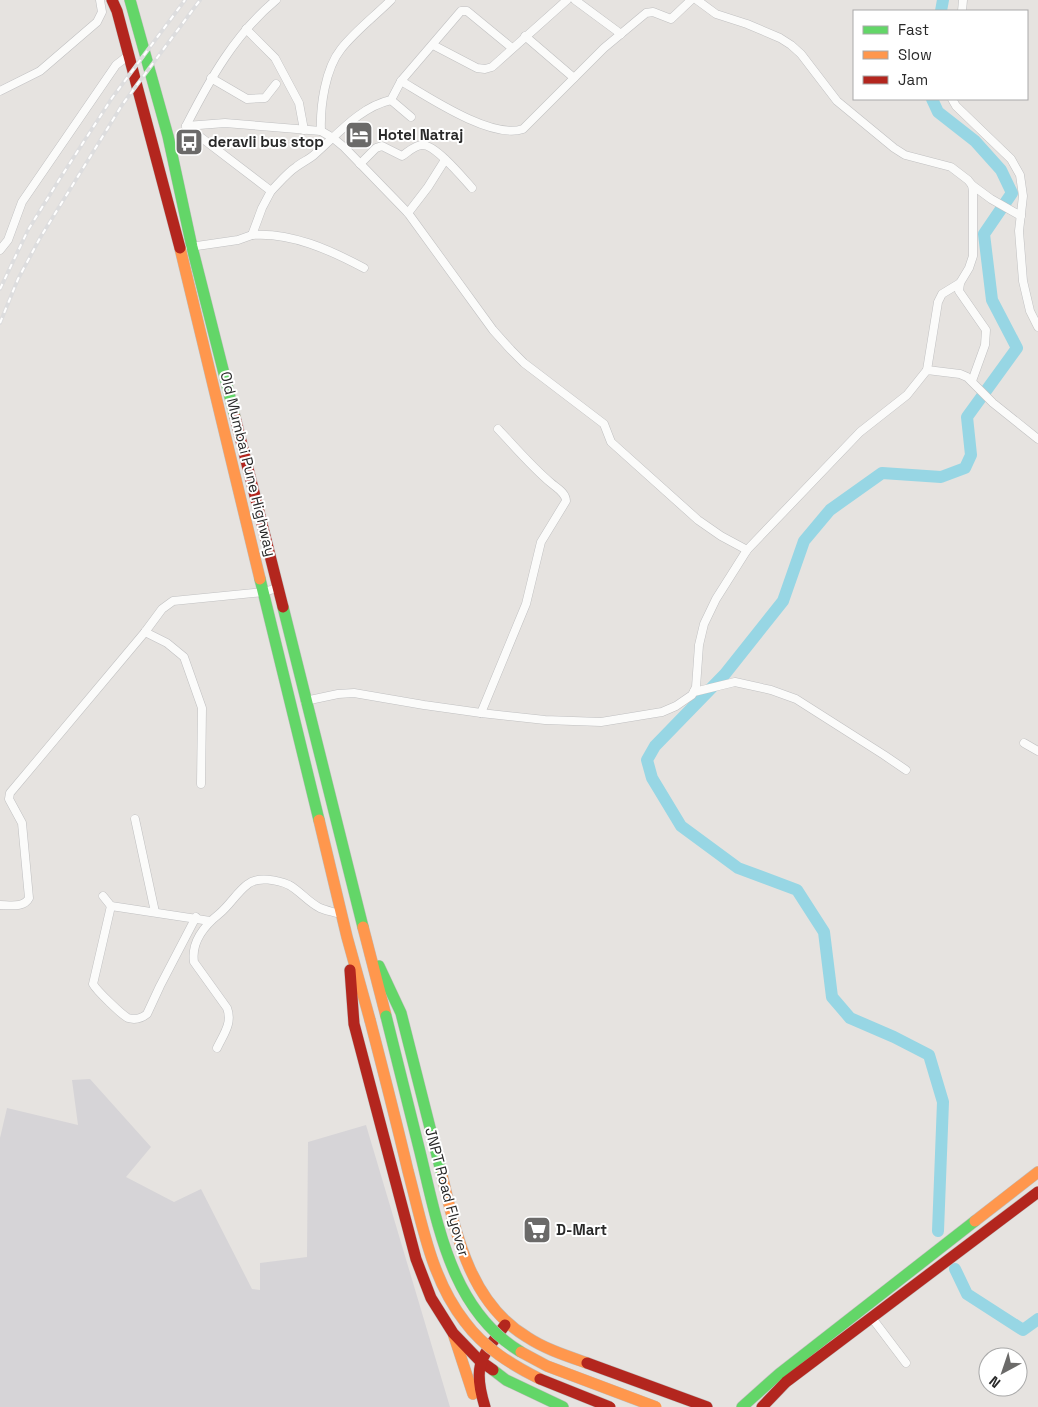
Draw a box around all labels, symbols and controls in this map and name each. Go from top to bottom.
legend [853,10,1028,100]
text: Fast [898,20,929,39]
text: Slow [898,45,932,64]
text: Jam [898,70,928,89]
hotel icon: Hotel Natraj [344,120,374,150]
place label: Hotel Natraj [378,125,463,144]
bus stop icon: deravli bus stop [174,127,204,157]
place label: deravli bus stop [208,132,324,151]
street label: Old Mumbai Pune Highway [216,369,281,558]
street label: JNPT Road Flyover [421,1125,474,1259]
supermarket icon: D-Mart [522,1215,552,1245]
place label: D-Mart [556,1220,607,1239]
north arrow [978,1347,1028,1397]
text: N [985,1372,1004,1392]

